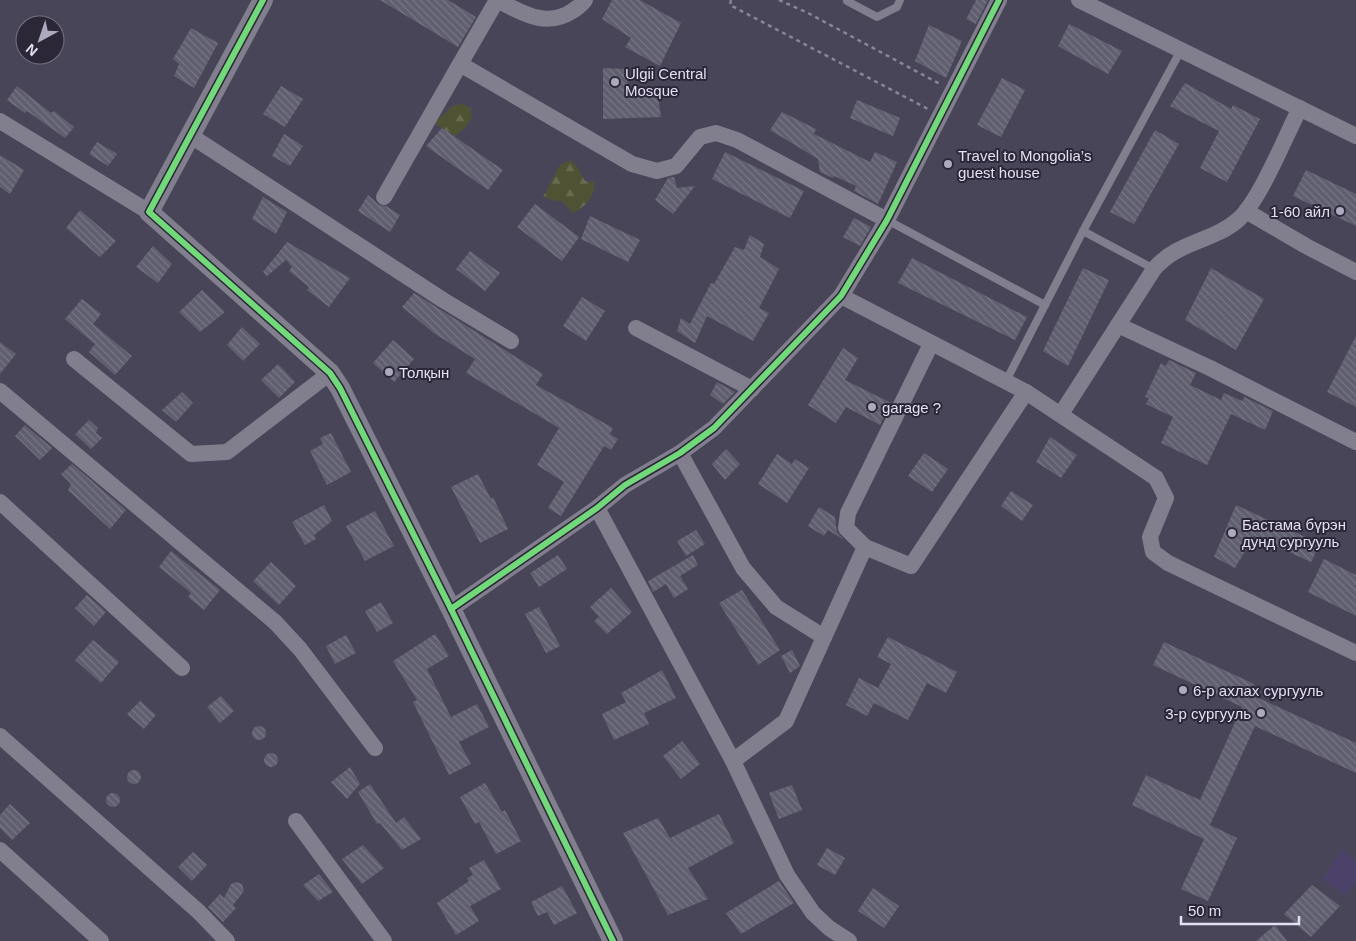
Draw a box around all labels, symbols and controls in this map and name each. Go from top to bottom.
north arrow [15,15,65,65]
text: N [23,41,41,59]
place label: Ulgii Central Mosque [625,65,707,99]
marker: Ulgii Central Mosque [609,76,621,88]
place label: Travel to Mongolia’s guest house [958,147,1091,181]
marker: Travel to Mongolia’s guest house [942,158,954,170]
place label: 1-60 айл [1270,203,1330,220]
marker: 1-60 айл [1334,205,1346,217]
place label: Толқын [399,364,449,381]
marker: Толқын [383,366,395,378]
place label: garage ? [882,399,941,416]
marker: garage ? [866,401,878,413]
place label: Бастама бүрэн дунд сургууль [1242,516,1346,550]
marker: Бастама бүрэн дунд сургууль [1226,527,1238,539]
place label: 6-р ахлах сургууль [1193,682,1324,699]
marker: 6-р ахлах сургууль [1177,684,1189,696]
place label: 3-р сургууль [1165,705,1251,722]
marker: 3-р сургууль [1255,707,1267,719]
scale bar [1181,894,1298,926]
text: 50 m [1188,902,1221,919]

